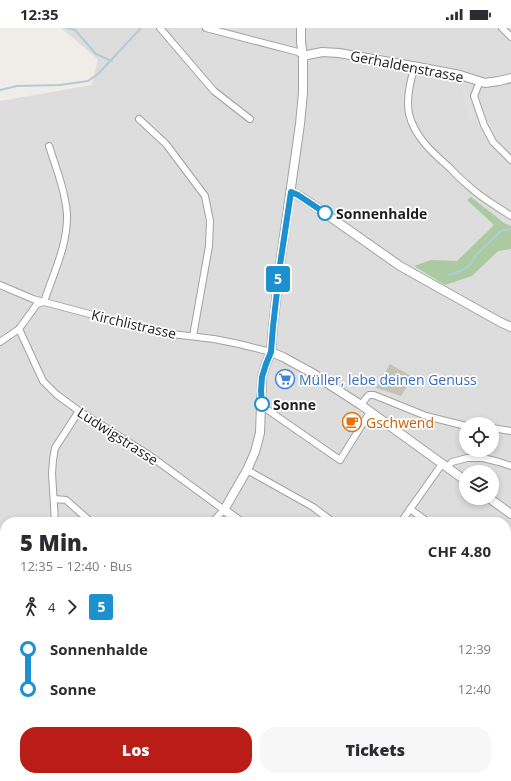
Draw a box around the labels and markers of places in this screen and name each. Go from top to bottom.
place label: Sonnenhalde [336,204,427,223]
marker: Sonnenhalde [317,205,333,221]
supermarket icon: Müller, lebe deinen Genuss [274,368,296,390]
place label: Müller, lebe deinen Genuss [299,370,477,389]
place label: Sonne [273,395,316,414]
marker: Sonne [254,396,270,412]
cafe icon: Gschwend [341,411,363,433]
place label: Gschwend [366,413,434,432]

